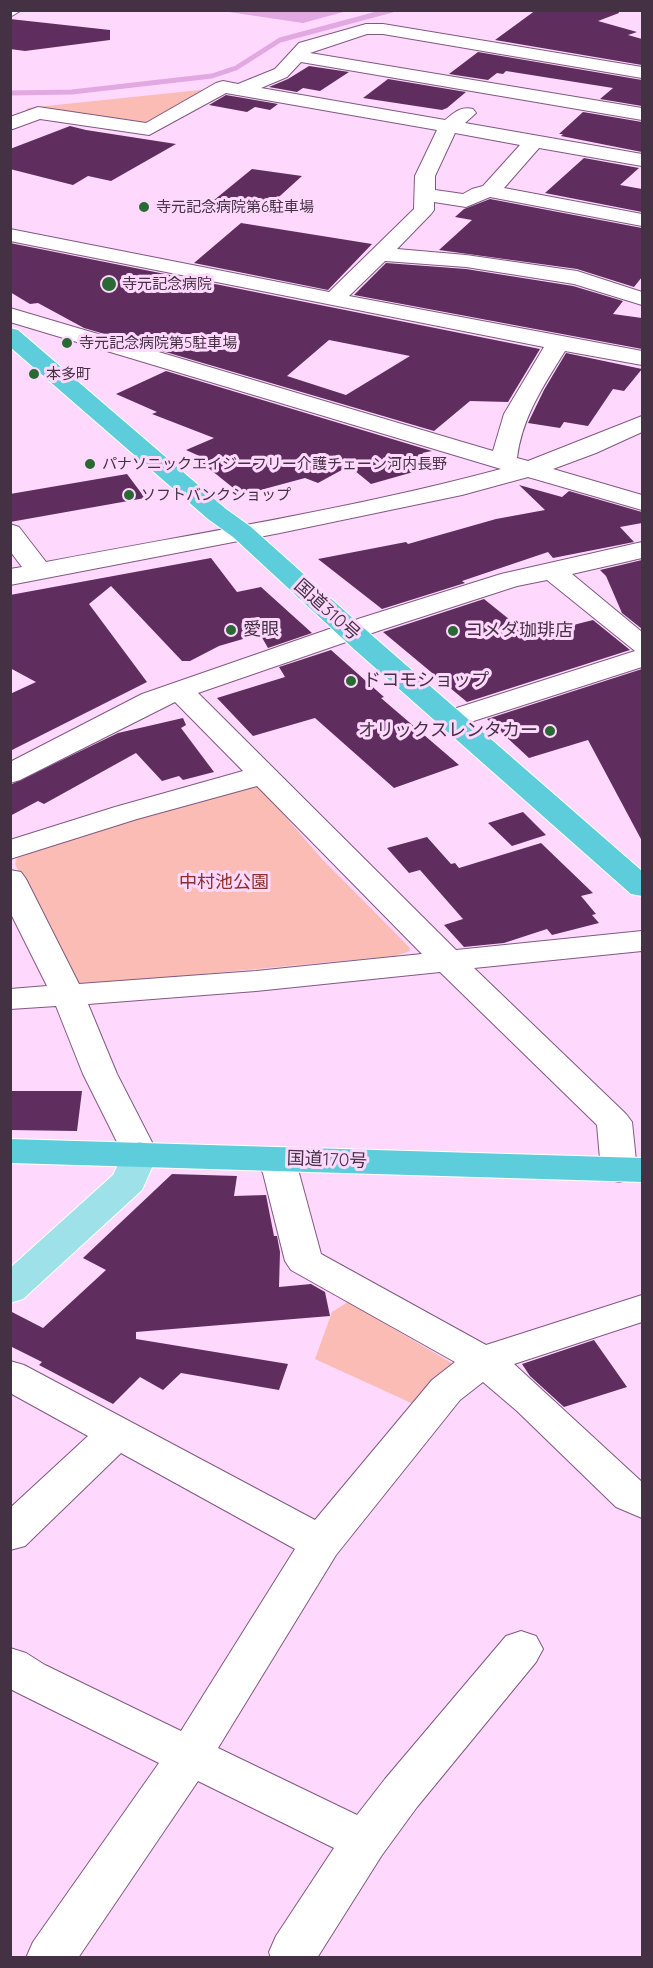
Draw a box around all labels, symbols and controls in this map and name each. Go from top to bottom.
place label: 寺元記念病院第6駐車場 [156,198,314,216]
marker: 寺元記念病院第6駐車場 [137,200,151,214]
marker: 寺元記念病院 [100,275,118,293]
place label: 寺元記念病院 [122,275,212,293]
place label: 寺元記念病院第5駐車場 [79,334,237,352]
marker: 寺元記念病院第5駐車場 [60,336,74,350]
place label: 本多町 [46,365,91,383]
marker: 本多町 [27,367,41,381]
place label: パナソニックエイジーフリー介護チェーン河内長野 [102,455,447,473]
marker: パナソニックエイジーフリー介護チェーン河内長野 [83,457,97,471]
place label: ソフトバンクショップ [141,486,291,504]
marker: ソフトバンクショップ [122,488,136,502]
street label: 国道310号 [290,575,364,645]
place label: 愛眼 [243,619,279,641]
place label: コメダ珈琲店 [465,620,573,642]
marker: 愛眼 [224,623,238,637]
marker: コメダ珈琲店 [446,624,460,638]
place label: ドコモショップ [363,670,489,692]
marker: ドコモショップ [344,674,358,688]
place label: オリックスレンタカー [358,720,538,742]
marker: オリックスレンタカー [543,724,557,738]
park label: 中村池公園 [179,872,269,894]
street label: 国道170号 [286,1148,368,1172]

